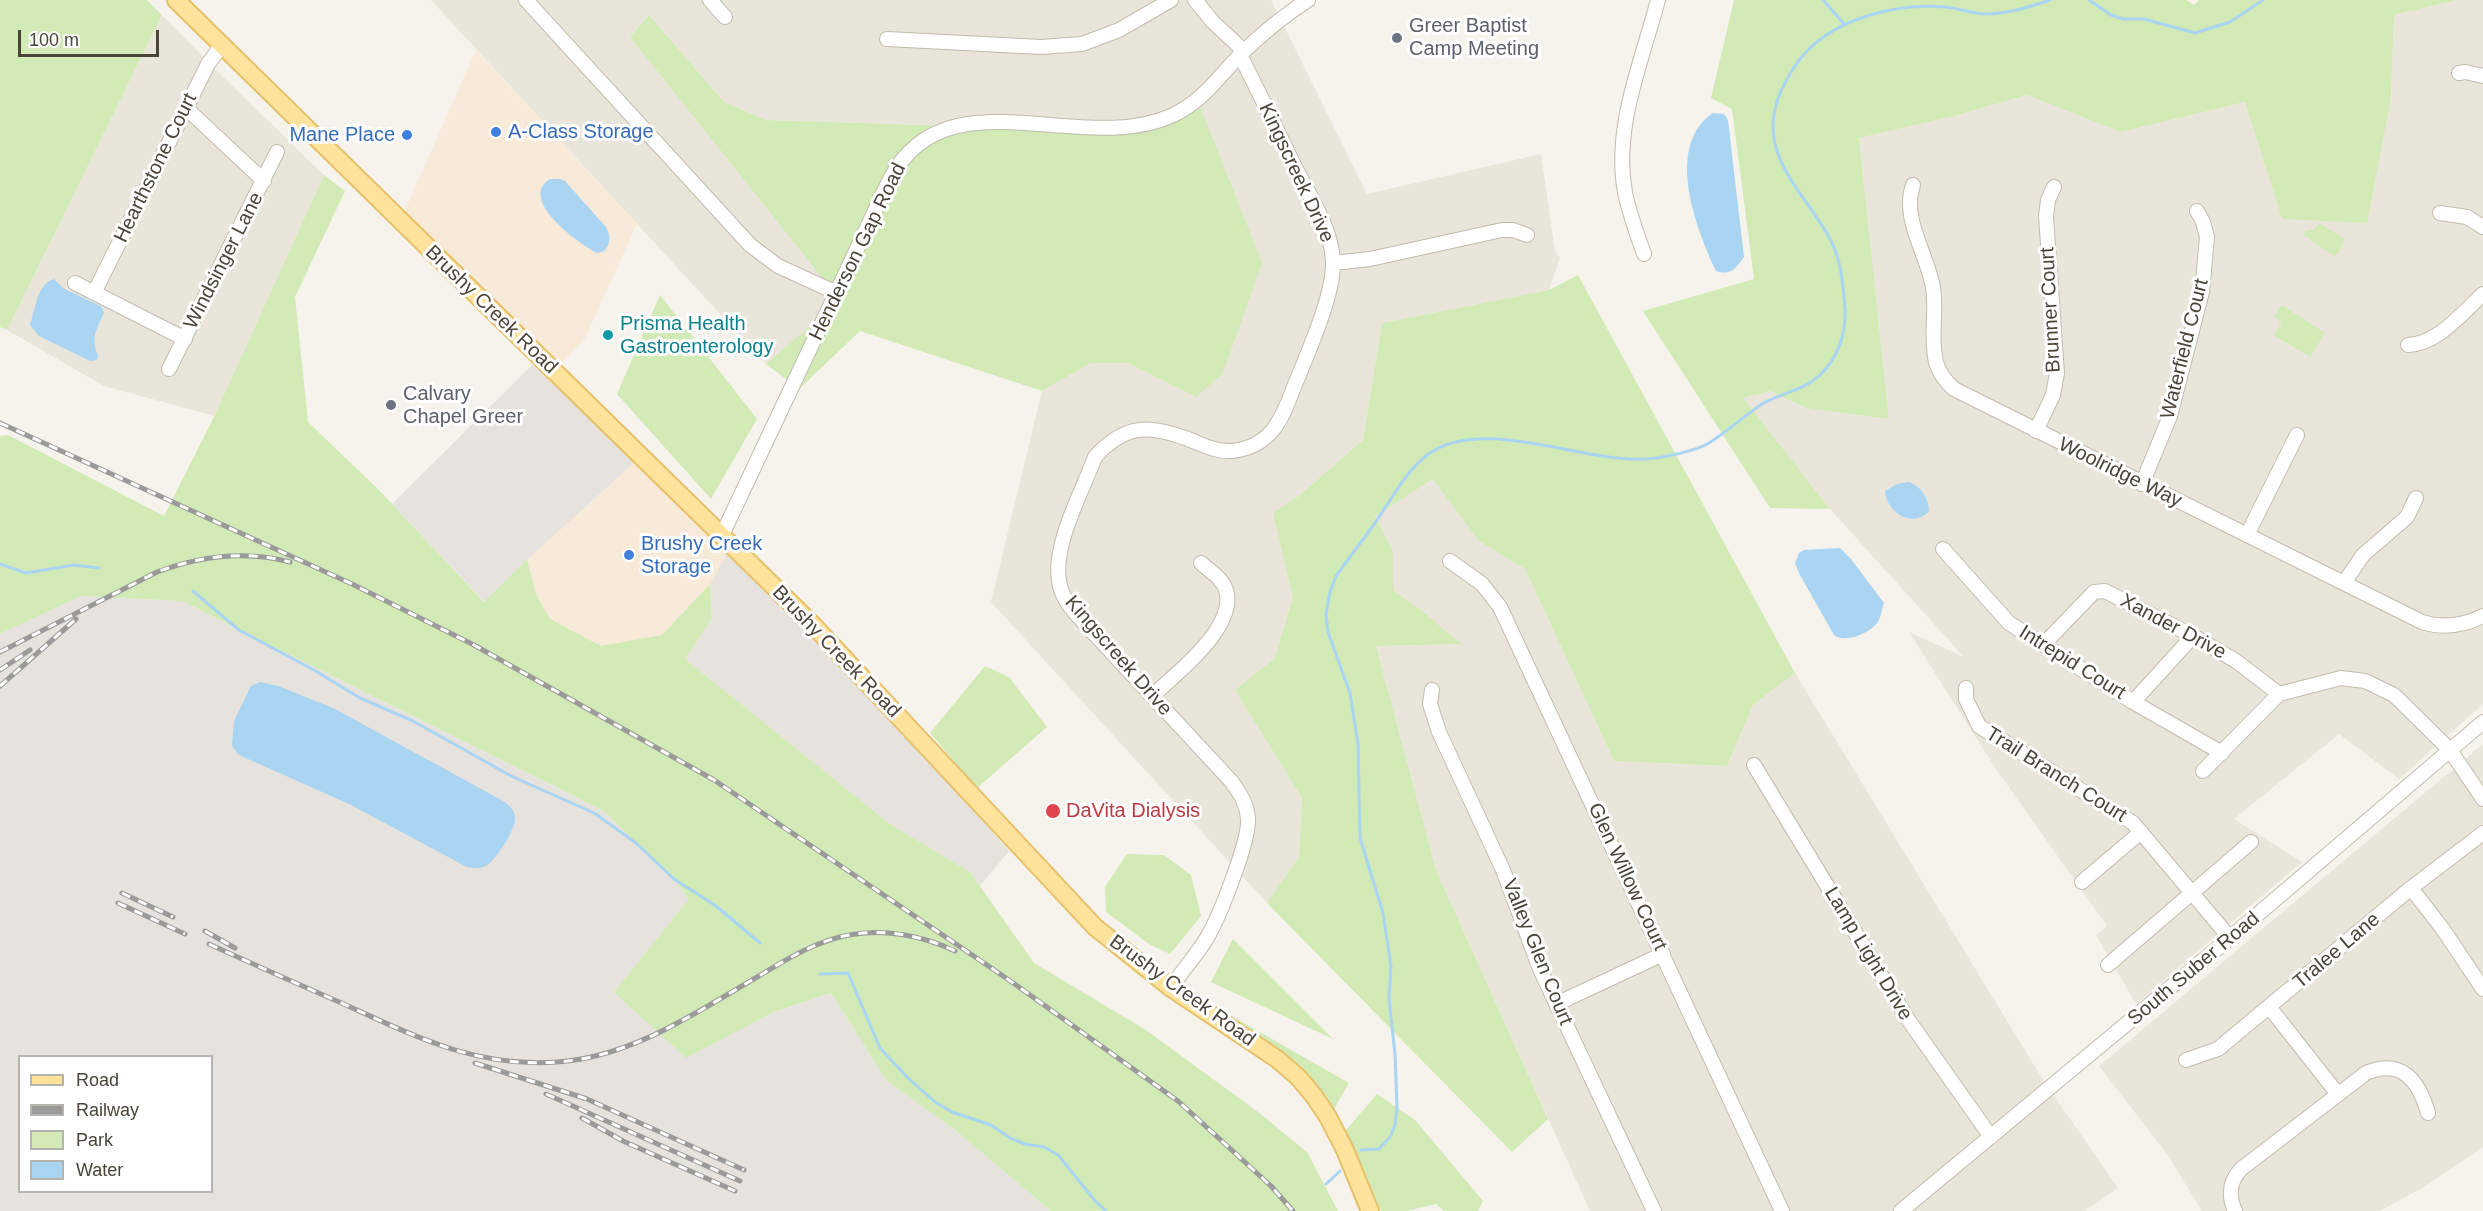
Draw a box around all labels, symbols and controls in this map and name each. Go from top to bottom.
place label: Greer Baptist Camp Meeting [1409,14,1539,61]
scale bar [21,18,162,56]
text: 100 m [29,30,79,50]
marker: Greer Baptist Camp Meeting [1390,31,1404,45]
street label: Hearthstone Court [109,89,203,247]
street label: Kingscreek Drive [1253,99,1339,247]
place label: A-Class Storage [508,120,654,144]
place label: Mane Place [289,123,395,147]
marker: A-Class Storage [489,125,503,139]
marker: Mane Place [400,128,414,142]
street label: Henderson Gap Road [805,159,911,345]
street label: Windsinger Lane [179,189,269,333]
street label: Brushy Creek Road [420,241,562,379]
street label: Brunner Court [2036,247,2066,373]
street label: Waterfield Court [2156,276,2214,422]
place label: Prisma Health Gastroenterology [620,312,773,359]
marker: Prisma Health Gastroenterology [601,328,615,342]
place label: Calvary Chapel Greer [403,382,523,429]
marker: Calvary Chapel Greer [384,398,398,412]
street label: Woolridge Way [2054,433,2186,513]
place label: Brushy Creek Storage [641,532,762,579]
marker: Brushy Creek Storage [622,548,636,562]
street label: Brushy Creek Road [767,581,905,723]
street label: Xander Drive [2116,589,2230,665]
street label: Kingscreek Drive [1059,591,1177,721]
street label: Intrepid Court [2014,621,2130,705]
street label: Trail Branch Court [1981,722,2131,828]
place label: DaVita Dialysis [1066,799,1200,823]
street label: Glen Willow Court [1582,799,1672,955]
marker: DaVita Dialysis [1044,802,1062,820]
street label: Valley Glen Court [1497,876,1577,1028]
street label: Lamp Light Drive [1819,883,1917,1025]
street label: South Suber Road [2123,907,2265,1031]
street label: Tralee Lane [2289,908,2385,994]
street label: Brushy Creek Road [1104,930,1260,1052]
legend [18,1055,213,1193]
text: Road [76,1070,119,1090]
text: Railway [76,1100,139,1120]
text: Park [76,1130,113,1150]
text: Water [76,1160,123,1180]

